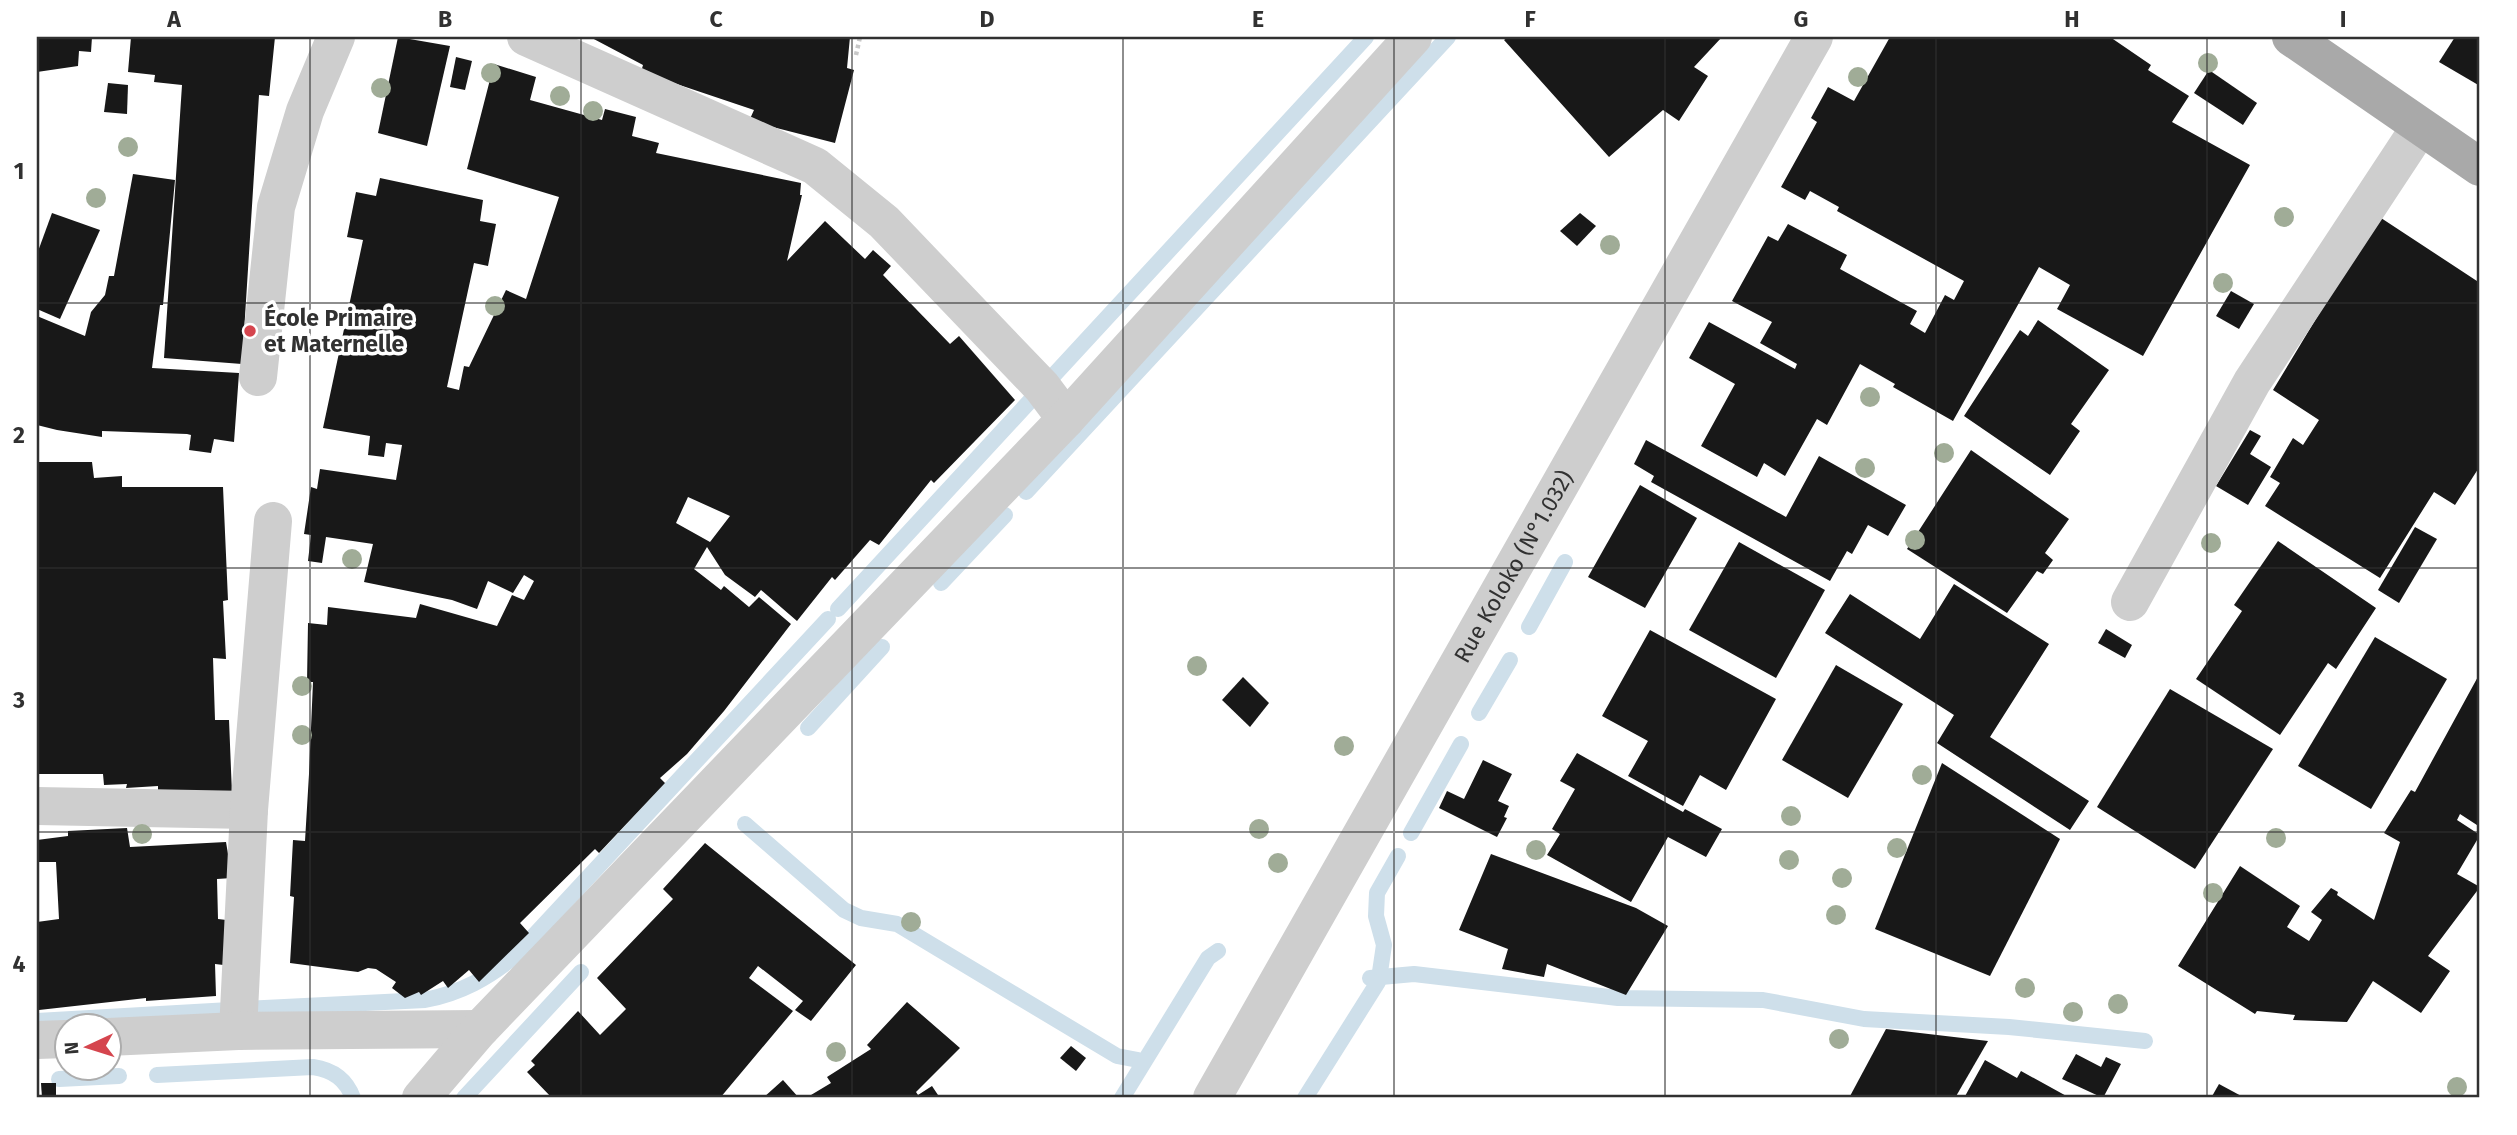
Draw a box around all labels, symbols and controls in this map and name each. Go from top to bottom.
text: A [166,5,181,33]
text: B [438,5,452,33]
text: C [709,5,723,33]
text: D [980,5,995,33]
text: E [1252,5,1264,33]
text: F [1524,5,1536,33]
text: G [1794,5,1808,33]
text: H [2064,5,2080,33]
text: I [2340,5,2346,33]
text: 1 [14,157,24,185]
place label: École Primaire et Maternelle [264,303,414,358]
marker: École Primaire et Maternelle [242,323,258,339]
text: 2 [13,421,25,449]
street label: Rue Koloko (N°1.032) [1448,465,1579,668]
text: 3 [12,686,25,714]
text: 4 [13,950,26,978]
north arrow [52,1012,122,1082]
text: N [60,1041,83,1055]

